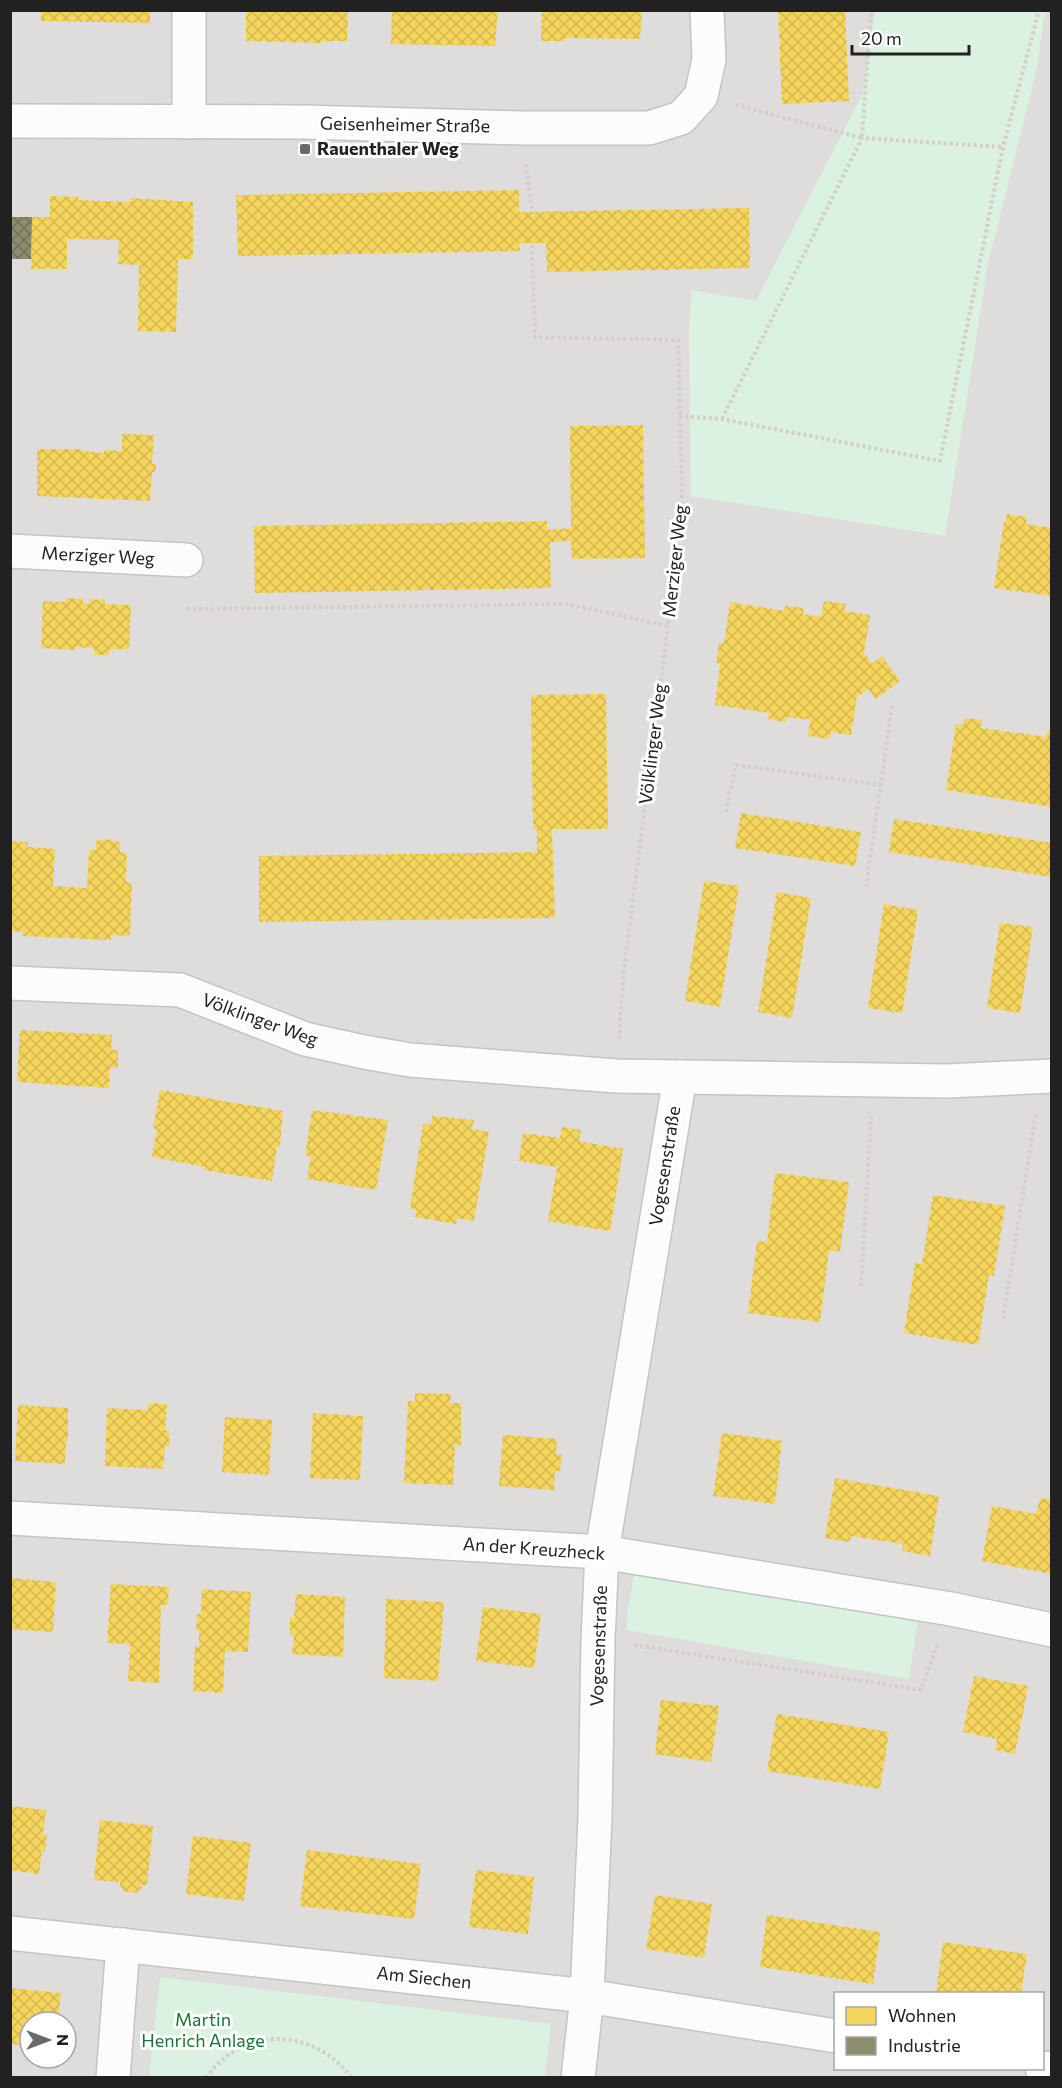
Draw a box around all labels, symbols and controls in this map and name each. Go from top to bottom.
scale bar [852,18,969,56]
text: 20 m [861,27,902,49]
street label: Geisenheimer Straße [320,112,490,136]
place label: Rauenthaler Weg [317,137,459,159]
marker: Rauenthaler Weg [298,142,312,156]
street label: Merziger Weg [657,503,691,618]
street label: Merziger Weg [41,541,156,569]
street label: Völklinger Weg [634,682,670,806]
street label: Völklinger Weg [199,988,322,1050]
street label: Vogesenstraße [644,1104,684,1227]
street label: An der Kreuzheck [462,1532,606,1564]
street label: Vogesenstraße [585,1585,611,1707]
street label: Am Siechen [376,1961,473,1993]
legend [834,1992,1044,2070]
text: Wohnen [888,2004,956,2026]
park label: Martin Henrich Anlage [141,2008,265,2051]
north arrow [18,2010,78,2070]
text: N [54,2034,73,2046]
text: Industrie [888,2034,961,2056]

